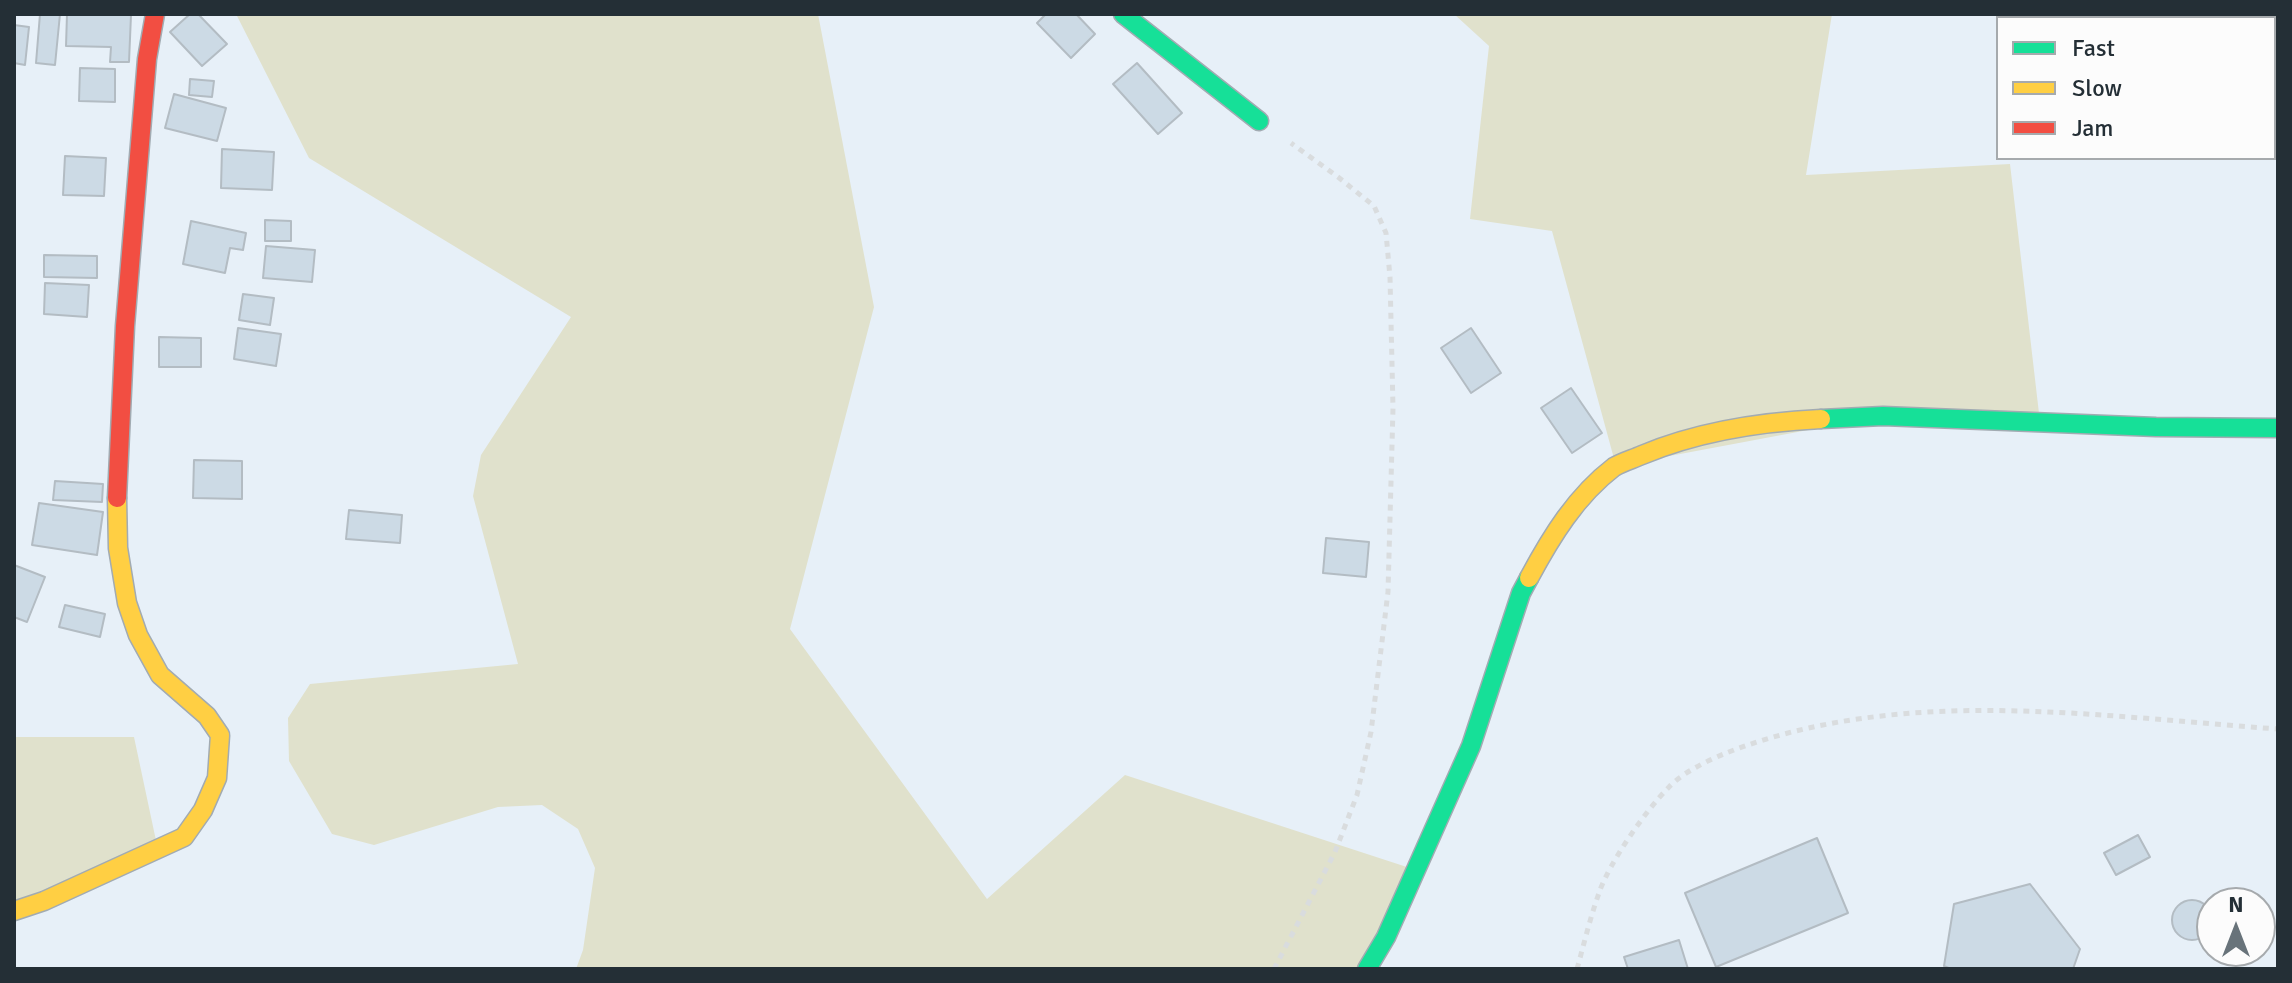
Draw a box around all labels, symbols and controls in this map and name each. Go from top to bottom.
legend [1996,16,2276,160]
text: Fast [2072,33,2115,63]
text: Slow [2072,73,2122,103]
text: Jam [2072,113,2113,143]
north arrow [2196,887,2276,967]
text: N [2228,891,2244,918]

